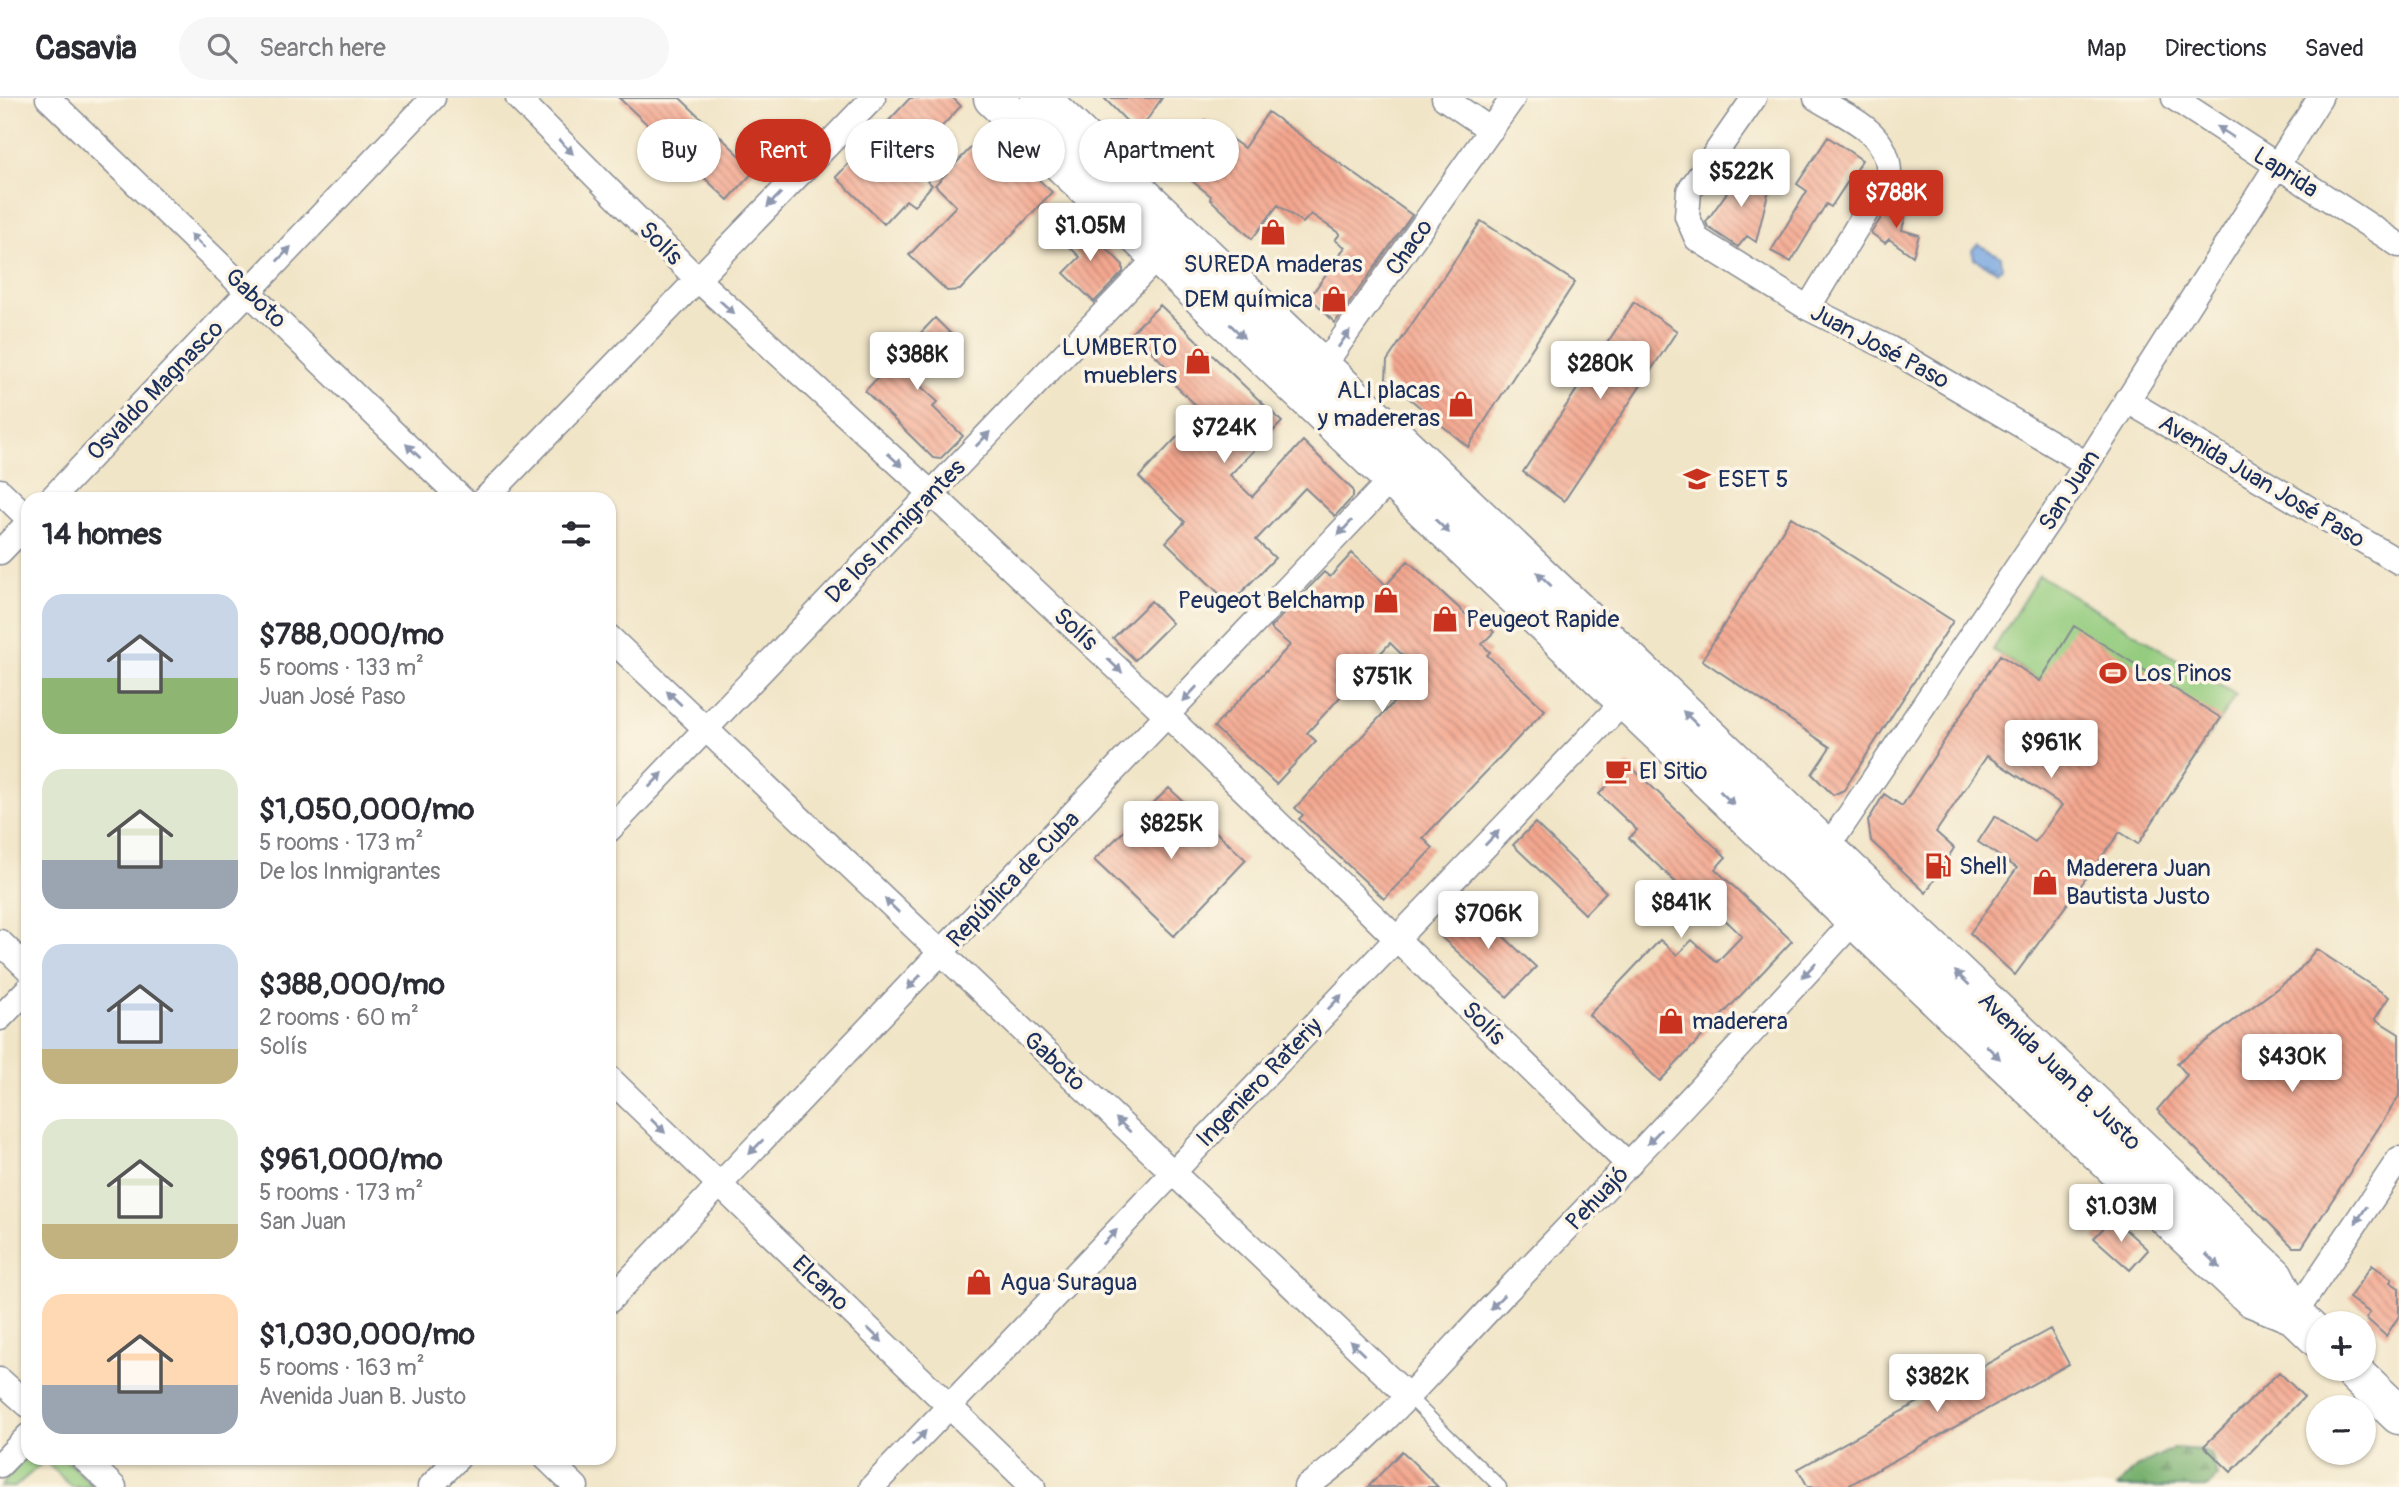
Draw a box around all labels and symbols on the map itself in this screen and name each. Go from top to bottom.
one-way arrow [2216,125,2234,139]
one-way arrow [557,138,574,155]
street label: Laprida [2248,141,2324,204]
pin: $522K [1692,150,1790,209]
pin: $788K [1847,170,1945,230]
one-way arrow [767,191,783,208]
pin: $1.05M [1033,204,1147,263]
street label: Chaco [1380,213,1439,281]
street label: Solís [633,215,689,271]
shop icon: SUREDA maderas [1258,217,1288,247]
one-way arrow [189,234,206,250]
one-way arrow [275,246,292,263]
place label: SUREDA maderas [1184,250,1363,279]
street label: Gaboto [219,262,293,335]
shop icon: DEM química [1319,284,1349,314]
place label: DEM química [1184,285,1313,314]
street label: Juan José Paso [1805,298,1954,395]
one-way arrow [718,299,736,315]
street label: Osvaldo Magnasco [81,314,230,467]
one-way arrow [1228,323,1246,339]
one-way arrow [1337,330,1351,348]
pin: $388K [868,332,966,392]
place label: LUMBERTO mueblers [1062,333,1177,390]
pin: $280K [1551,342,1649,401]
shop icon: LUMBERTO mueblers [1183,346,1213,376]
place label: ALI placas y madereras [1317,376,1440,433]
shop icon: ALI placas y madereras [1446,389,1476,419]
pin: $724K [1175,406,1273,465]
street label: Avenida Juan José Paso [2153,408,2370,554]
one-way arrow [974,431,990,448]
one-way arrow [405,444,422,460]
street label: San Juan [2033,444,2106,536]
one-way arrow [886,452,904,468]
street label: De los Inmigrantes [819,453,972,609]
school or university icon: ESET 5 [1682,464,1712,494]
place label: ESET 5 [1718,465,1789,494]
one-way arrow [1433,517,1450,534]
one-way arrow [1338,519,1354,536]
one-way arrow [1536,572,1553,588]
shop icon: Peugeot Belchamp [1371,585,1401,615]
place label: Peugeot Belchamp [1178,586,1365,615]
street label: Solís [1047,602,1104,657]
shop icon: Peugeot Rapide [1430,604,1460,634]
place label: Peugeot Rapide [1466,605,1619,634]
pin: $751K [1333,654,1431,714]
one-way arrow [1106,658,1124,674]
sports icon: Los Pinos [2098,658,2128,688]
place label: Los Pinos [2134,659,2232,688]
one-way arrow [1182,685,1198,702]
one-way arrow [666,691,683,707]
one-way arrow [1681,710,1698,727]
pin: $961K [2002,720,2100,780]
cafe icon: El Sitio [1603,756,1633,786]
place label: El Sitio [1639,757,1708,786]
one-way arrow [648,772,665,789]
one-way arrow [1718,790,1736,806]
pin: $825K [1122,802,1220,861]
street label: República de Cuba [941,805,1086,954]
one-way arrow [1484,829,1501,846]
fuel station icon: Shell [1923,851,1953,881]
place label: Shell [1959,852,2008,881]
place label: Maderera Juan Bautista Justo [2066,854,2211,911]
shop icon: Maderera Juan Bautista Justo [2030,867,2060,897]
pin: $841K [1632,880,1730,940]
pin: $706K [1439,892,1537,951]
one-way arrow [883,898,901,914]
one-way arrow [1801,961,1817,978]
one-way arrow [1954,971,1971,987]
one-way arrow [906,973,922,990]
street label: Avenida Juan B. Justo [1972,986,2147,1157]
one-way arrow [1326,994,1342,1011]
street label: Solís [1456,995,1512,1051]
shop icon: maderera [1656,1006,1686,1036]
place label: maderera [1692,1007,1788,1036]
street label: Ingeniero Rateriy [1190,1012,1328,1153]
street label: Gaboto [1018,1025,1092,1097]
pin: $430K [2243,1034,2341,1094]
one-way arrow [1984,1043,2001,1059]
one-way arrow [649,1117,666,1133]
one-way arrow [1115,1118,1132,1134]
one-way arrow [1647,1128,1663,1145]
one-way arrow [749,1138,765,1155]
street label: Pehuajó [1560,1160,1635,1237]
pin: $1.03M [2064,1184,2178,1244]
one-way arrow [2355,1206,2368,1225]
one-way arrow [1102,1229,1119,1246]
street label: Elcano [786,1249,855,1317]
one-way arrow [2205,1253,2222,1270]
shop icon: Agua Suragua [964,1267,994,1297]
place label: Agua Suragua [1000,1268,1137,1297]
one-way arrow [1489,1293,1506,1310]
one-way arrow [866,1326,883,1342]
one-way arrow [1349,1341,1366,1357]
pin: $382K [1888,1354,1986,1414]
one-way arrow [911,1429,928,1446]

